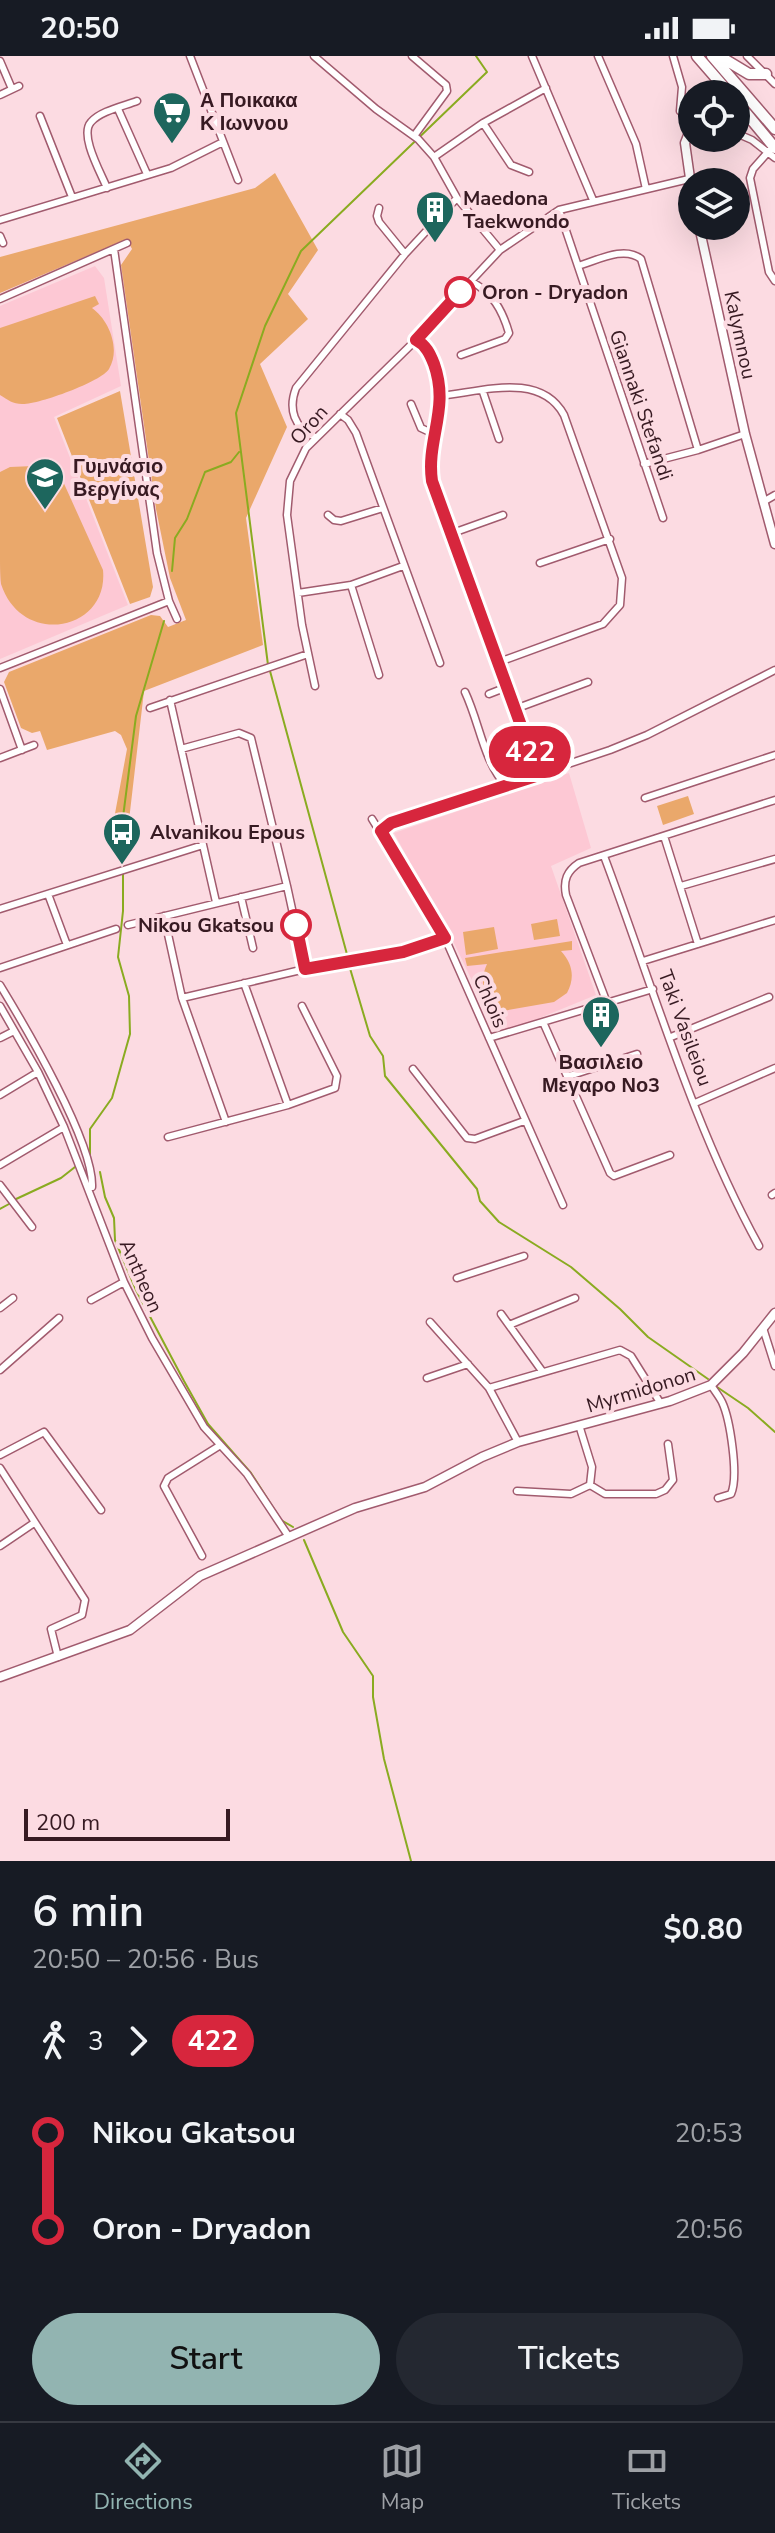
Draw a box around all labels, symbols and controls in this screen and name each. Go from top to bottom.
text: 20:50 [40,8,119,49]
map controls [678,80,750,240]
button: locate [678,80,750,152]
place label: Α Ποικακα Κ Ιωννου [200,87,298,137]
supermarket icon: Α Ποικακα Κ Ιωννου [151,90,193,145]
button: layers [678,168,750,240]
place label: Maedona Taekwondo [463,185,570,235]
building icon: Maedona Taekwondo [414,189,456,244]
marker: Oron - Dryadon [445,277,475,307]
place label: Oron - Dryadon [482,279,628,306]
street label: Kalymnou [717,288,763,382]
street label: Giannaki Stefandi [603,326,679,484]
street label: Oron [284,399,334,451]
place label: Γυμνάσιο Βεργίνας [73,453,163,503]
school or university icon: Γυμνάσιο Βεργίνας [24,456,66,511]
line badge: 422 [484,726,576,778]
text: 422 [505,733,555,771]
bus stop icon: Alvanikou Epous [101,811,143,866]
place label: Alvanikou Epous [150,819,305,846]
marker: Nikou Gkatsou [281,910,311,940]
place label: Nikou Gkatsou [138,912,274,939]
street label: Taki Vasileiou [651,966,719,1090]
street label: Chlois [466,970,514,1032]
building icon: Βασιλειο Μεγαρο Νο3 [580,994,622,1049]
place label: Βασιλειο Μεγαρο Νο3 [542,1049,660,1099]
street label: Antheon [113,1235,169,1317]
street label: Myrmidonon [583,1361,699,1419]
scale bar [24,1805,230,1841]
text: 200 m [36,1808,100,1838]
text: 6 min [32,1882,144,1942]
text: $0.80 [664,1909,743,1950]
text: 20:50 – 20:56 · Bus [32,1942,259,1977]
icon: walk [32,2019,76,2063]
icon: forward [116,2019,160,2063]
text: 422 [188,2022,238,2060]
text: 3 [88,2024,104,2059]
text: Nikou Gkatsou [92,2113,296,2154]
text: 20:53 [675,2116,743,2151]
text: Oron - Dryadon [92,2209,311,2250]
text: 20:56 [675,2212,743,2247]
button: Start [32,2313,380,2405]
button: Tickets [396,2313,743,2405]
tab: Directions [94,2439,193,2517]
tab: Map [380,2439,424,2517]
tab: Tickets [612,2439,681,2517]

